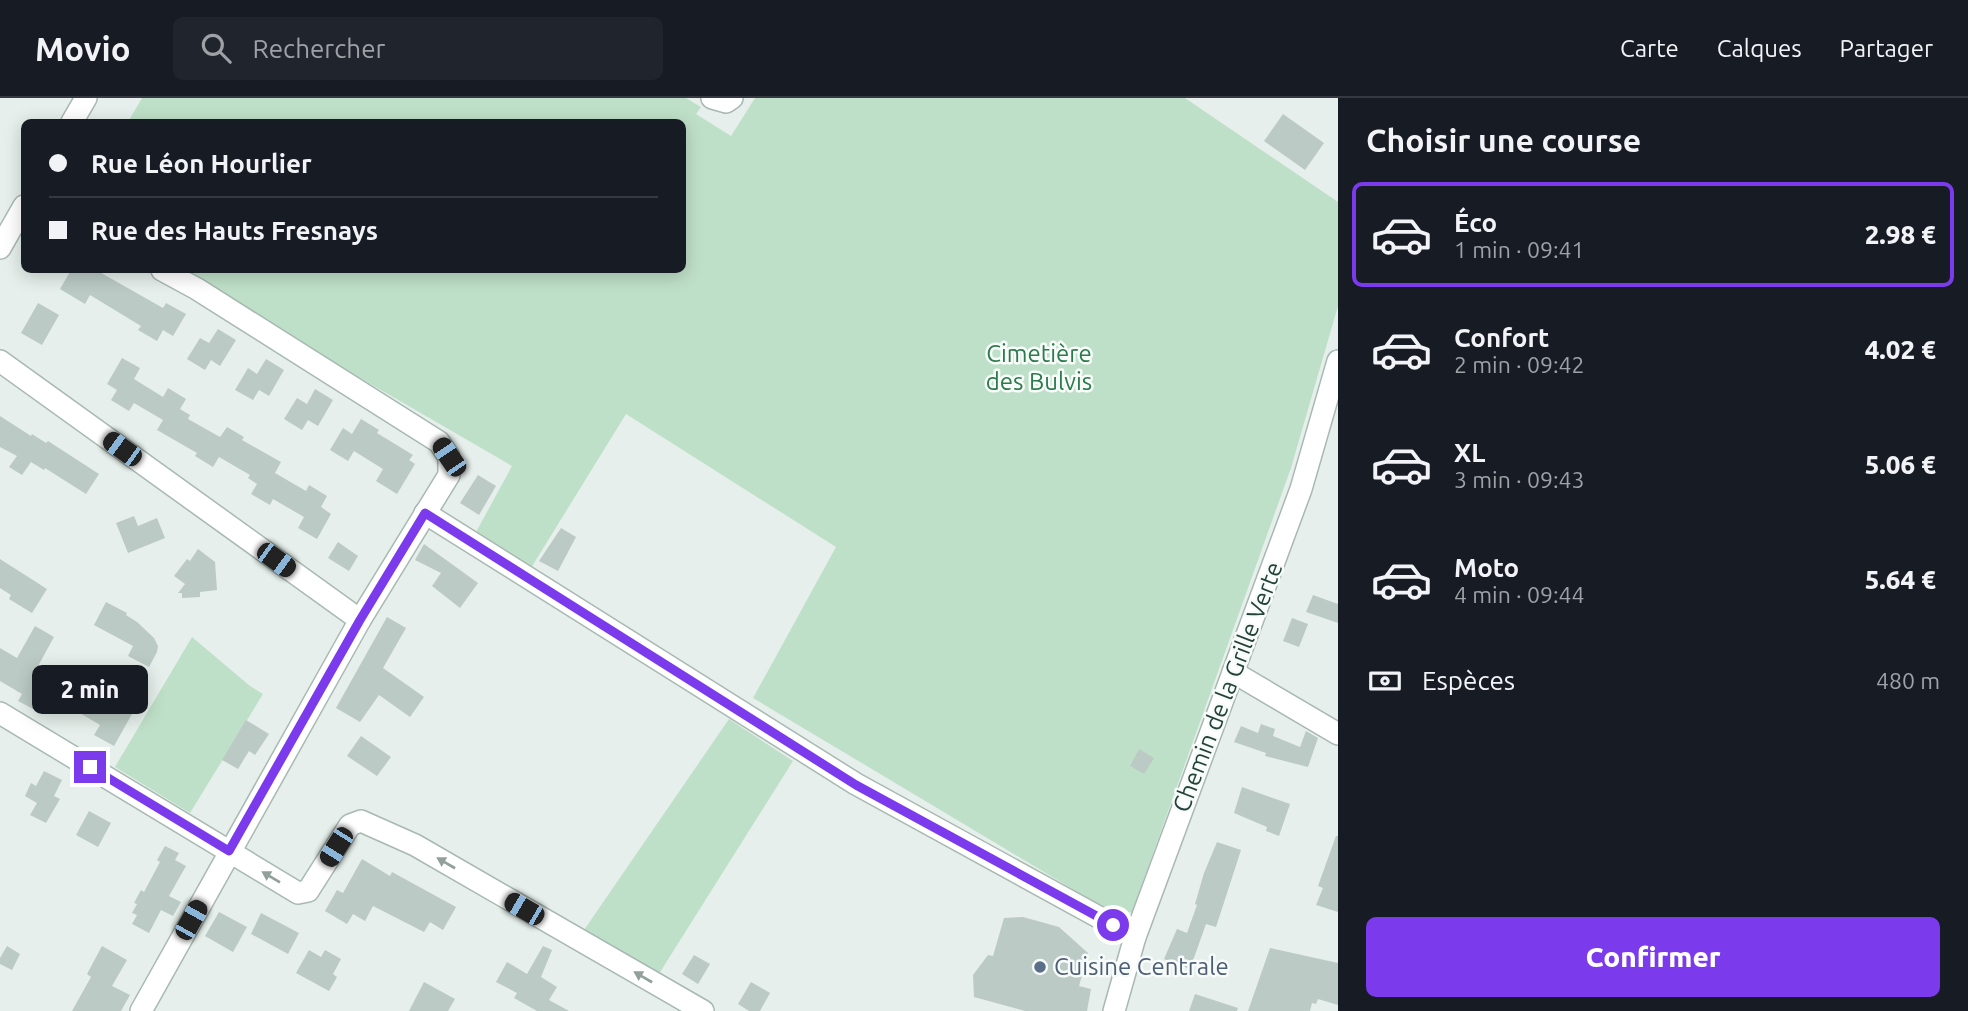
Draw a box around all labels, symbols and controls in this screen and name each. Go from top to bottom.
search box [173,17,663,80]
icon: search [197,29,235,67]
text: Movio [35,30,131,67]
text: Rechercher [253,34,385,63]
text: Carte [1620,35,1679,62]
text: Calques [1717,35,1802,62]
text: Partager [1840,35,1933,62]
text: Choisir une course [1366,122,1641,158]
text: Rue Léon Hourlier [91,149,312,178]
icon: car [1370,203,1433,266]
text: Éco [1454,208,1497,237]
text: Rue des Hauts Fresnays [91,216,378,245]
text: 2.98 € [1865,220,1936,249]
text: 1 min · 09:41 [1454,237,1585,262]
icon: car [1370,318,1433,381]
text: Confort [1454,323,1549,352]
text: 4.02 € [1865,335,1936,364]
park label: Cimetière des Bulvis [986,340,1092,395]
text: 2 min · 09:42 [1454,352,1585,377]
car [99,428,146,470]
icon: car [1370,433,1433,496]
car [429,434,470,480]
text: XL [1454,438,1485,467]
text: 5.06 € [1865,450,1936,479]
text: 3 min · 09:43 [1454,467,1585,492]
car [253,539,300,581]
icon: car [1370,548,1433,611]
text: Moto [1454,553,1519,582]
street label: Chemin de la Grille Verte [1167,558,1288,816]
text: 5.64 € [1865,565,1936,594]
text: 4 min · 09:44 [1454,582,1585,607]
icon: cash [1366,662,1404,700]
callout: 2 min [32,666,148,714]
text: Espèces [1422,666,1515,695]
text: 480 m [1876,668,1940,693]
text: 2 min [61,677,119,702]
route end [74,751,106,783]
car [316,824,357,870]
one-way arrow [437,857,456,870]
one-way arrow [262,870,281,883]
car [501,889,548,929]
car [172,897,211,943]
route start [1097,909,1129,941]
button: Confirmer [1366,917,1940,997]
place label: Cuisine Centrale [1054,953,1229,980]
marker: Cuisine Centrale [1032,959,1048,975]
one-way arrow [634,971,653,983]

